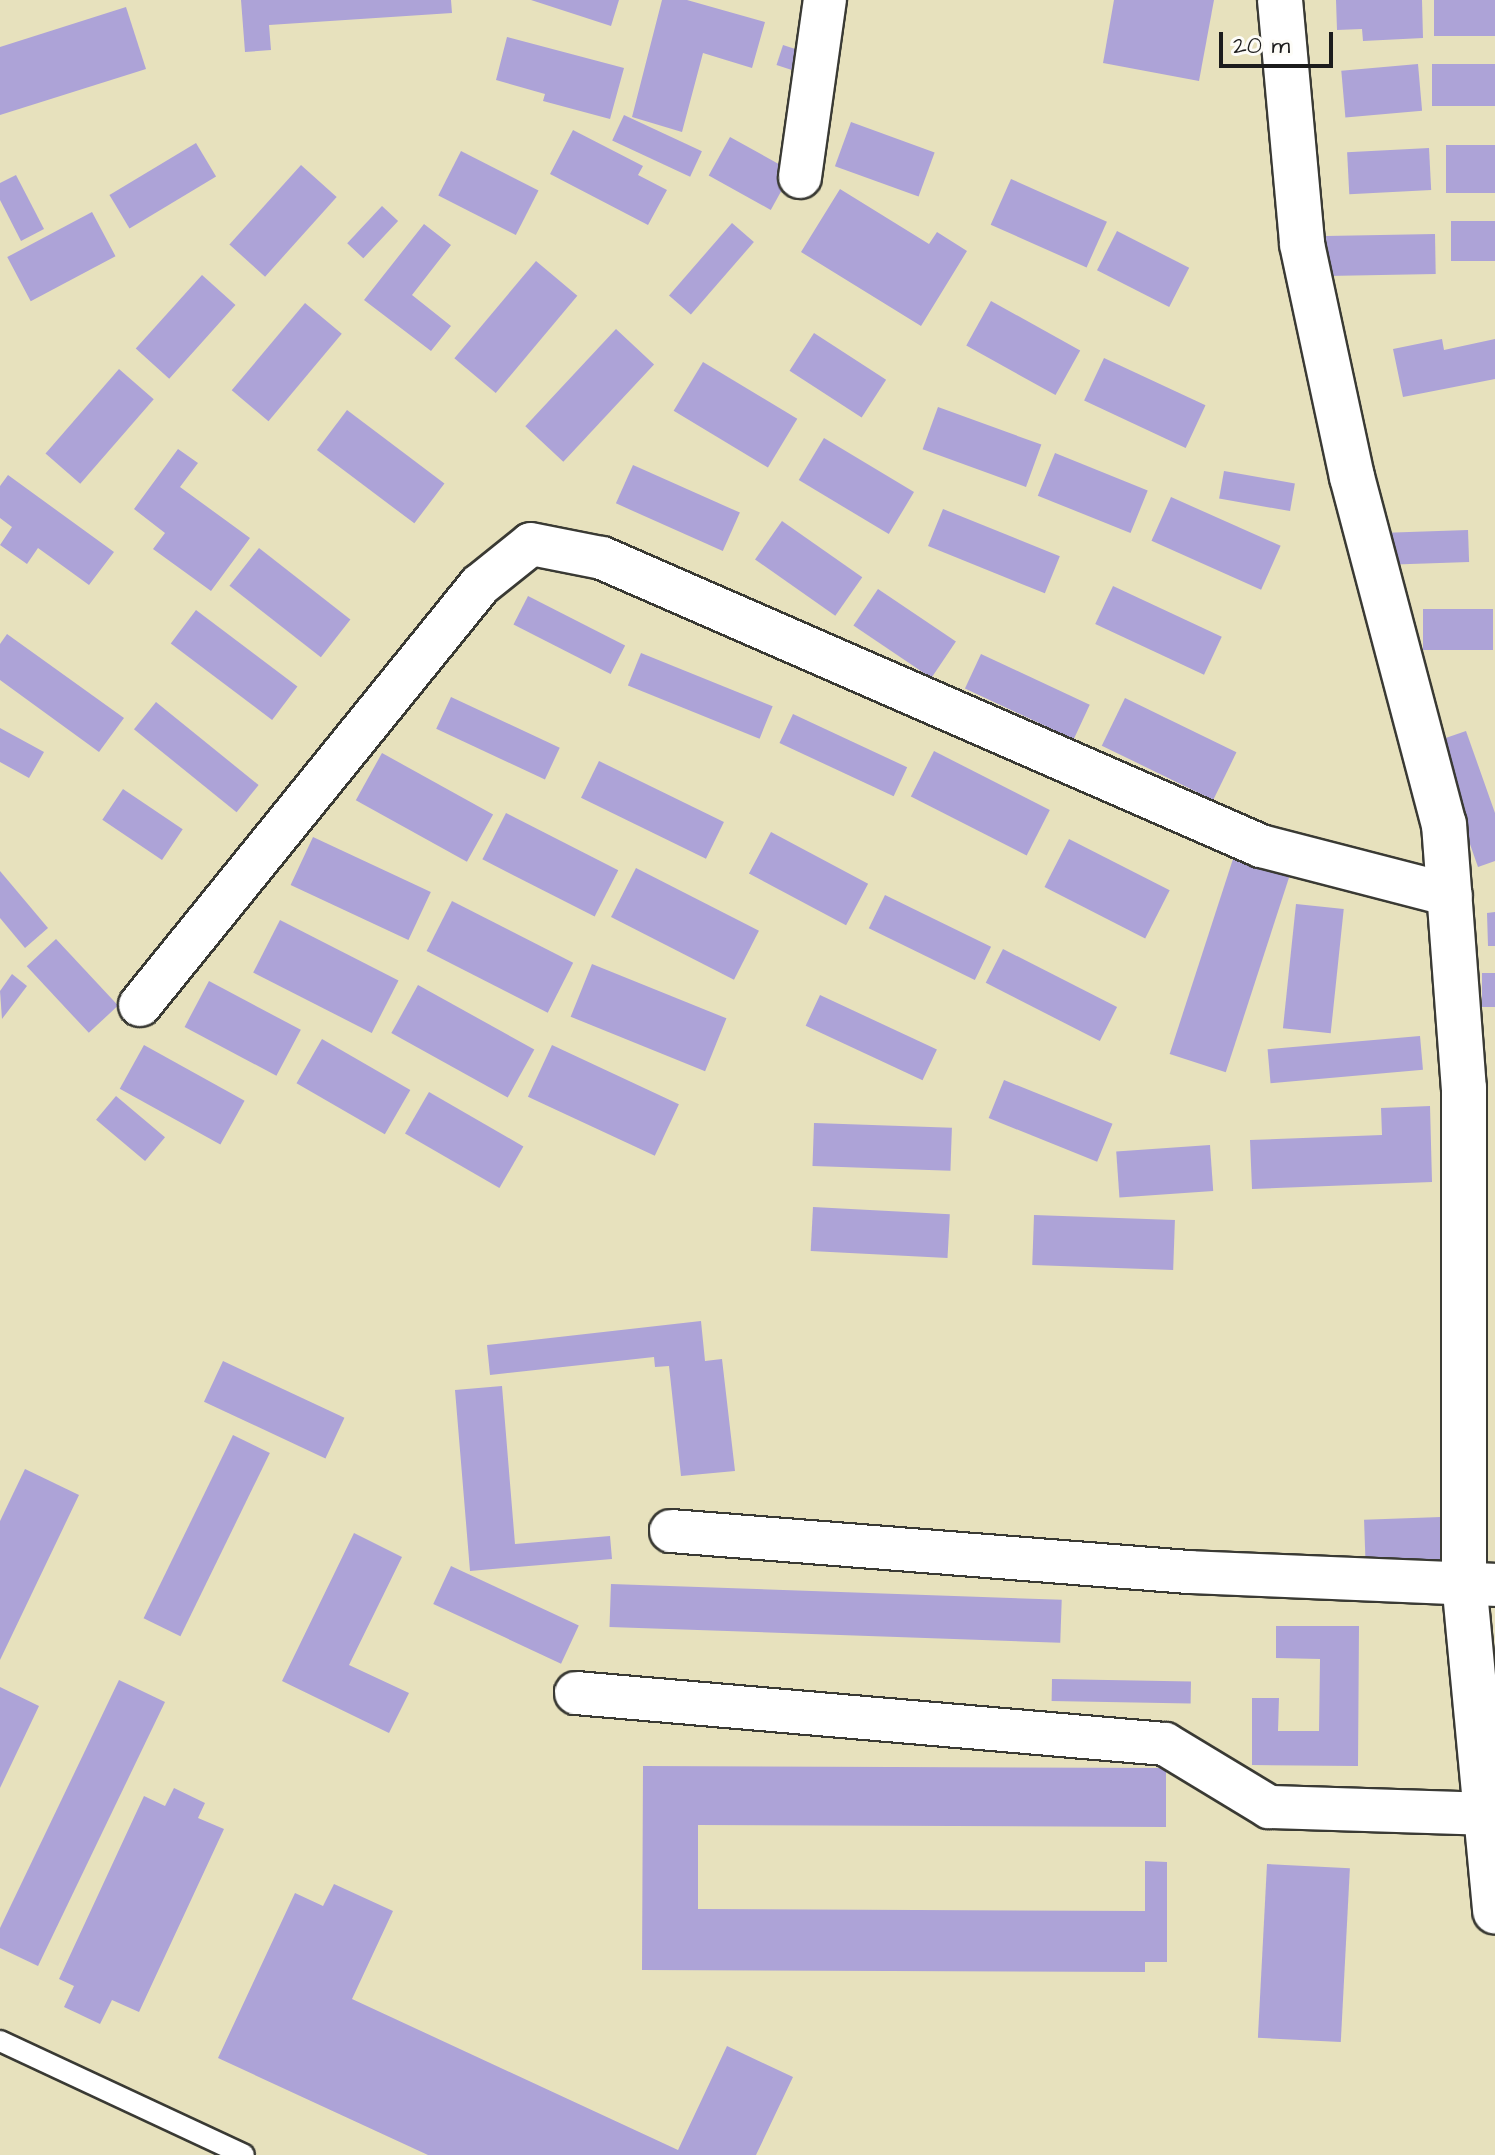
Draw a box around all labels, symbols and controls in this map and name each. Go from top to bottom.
scale bar [1223,16,1337,66]
text: 20 m [1233,29,1290,63]

